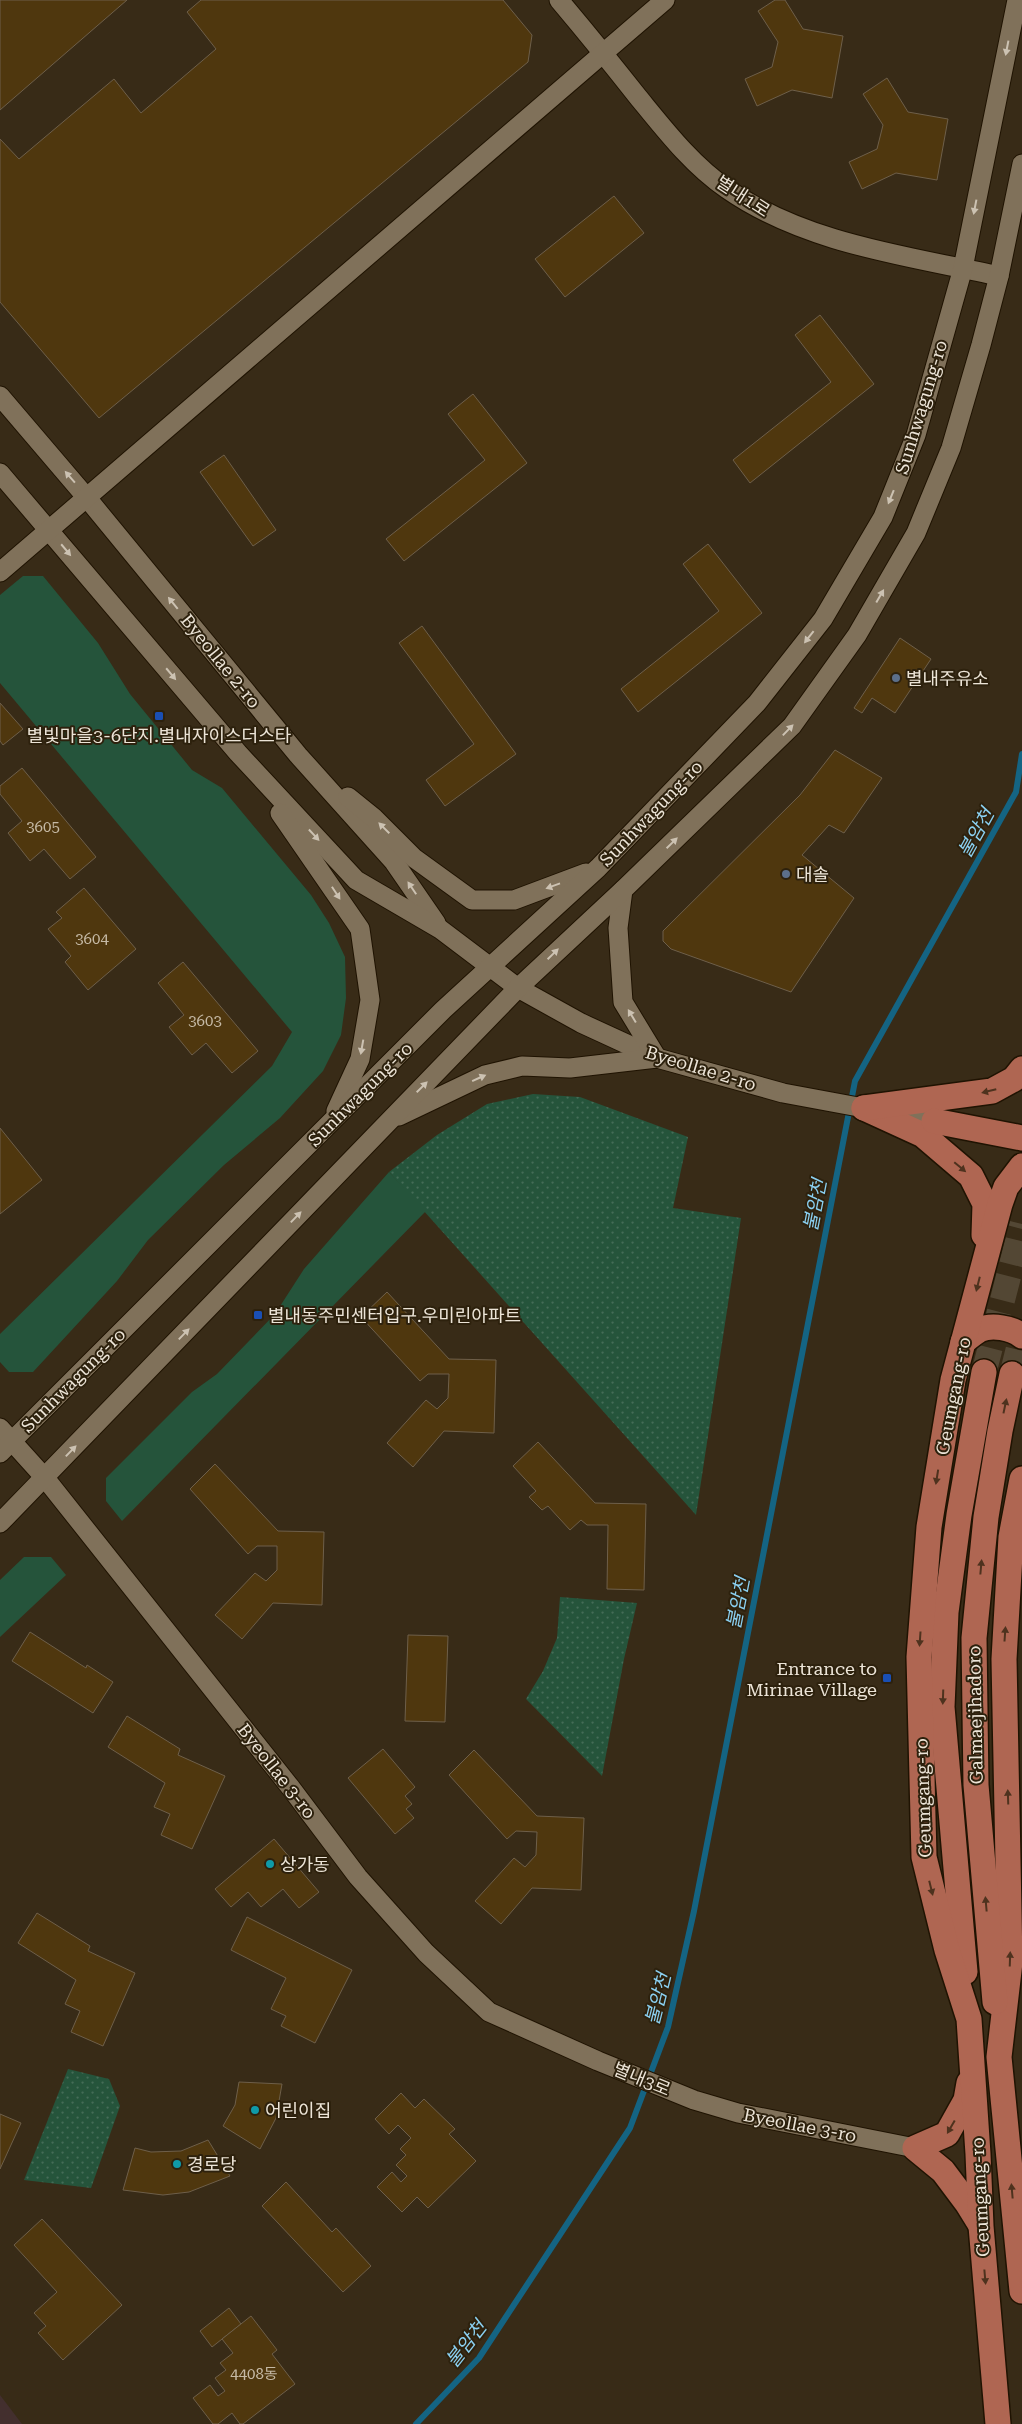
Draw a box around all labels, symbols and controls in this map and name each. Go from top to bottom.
one-way arrow [1003,40,1011,55]
street label: 별내1로 [712,171,774,221]
one-way arrow [971,199,979,215]
street label: Sunhwagung-ro [891,337,951,477]
one-way arrow [64,472,76,484]
one-way arrow [887,490,895,505]
one-way arrow [60,544,71,557]
one-way arrow [876,589,884,604]
one-way arrow [168,597,179,610]
street label: Byeollae 2-ro [177,610,265,712]
one-way arrow [804,630,815,643]
one-way arrow [165,667,176,680]
place label: 별내주유소 [906,668,989,689]
marker: 별내주유소 [890,672,902,684]
marker: 별빛마을3-6단지.별내자이스더스타 [153,710,165,722]
one-way arrow [782,724,794,736]
place label: 별빛마을3-6단지.별내자이스더스타 [27,725,292,746]
street label: Sunhwagung-ro [595,756,707,870]
water label: 불암천 [953,803,1000,862]
house number: 3605 [26,818,60,836]
one-way arrow [378,822,390,834]
one-way arrow [308,828,320,840]
one-way arrow [665,837,677,849]
place label: 대솔 [796,864,829,885]
marker: 대솔 [780,868,792,880]
one-way arrow [407,882,417,895]
one-way arrow [545,882,560,890]
one-way arrow [331,886,341,900]
house number: 3604 [75,930,109,948]
one-way arrow [547,948,559,960]
one-way arrow [627,1009,636,1022]
house number: 3603 [188,1012,222,1030]
street label: Sunhwagung-ro [303,1037,417,1151]
one-way arrow [357,1039,365,1055]
street label: Byeollae 2-ro [643,1041,759,1095]
one-way arrow [472,1074,486,1082]
one-way arrow [415,1081,427,1093]
one-way arrow [981,1087,996,1095]
one-way arrow [954,1161,967,1172]
water label: 불암천 [799,1176,832,1233]
one-way arrow [290,1211,302,1223]
one-way arrow [973,1277,981,1292]
place label: 별내동주민센터입구.우미린아파트 [268,1305,521,1326]
marker: 별내동주민센터입구.우미린아파트 [252,1309,264,1321]
street label: Sunhwagung-ro [16,1323,130,1437]
one-way arrow [178,1328,190,1340]
street label: Geumgang-ro [931,1335,975,1457]
one-way arrow [1001,1399,1009,1414]
one-way arrow [65,1445,77,1457]
one-way arrow [933,1470,941,1486]
one-way arrow [977,1559,985,1575]
water label: 불암천 [722,1574,755,1631]
one-way arrow [1002,1626,1010,1642]
one-way arrow [916,1631,924,1647]
street label: Galmaejihadoro [963,1646,987,1784]
place label: Entrance to Mirinae Village [746,1658,877,1700]
marker: Entrance to Mirinae Village [881,1672,893,1684]
one-way arrow [938,1689,946,1705]
street label: Byeollae 3-ro [233,1719,321,1823]
street label: Geumgang-ro [910,1738,936,1858]
one-way arrow [1003,1789,1011,1805]
place label: 상가동 [280,1854,330,1875]
marker: 상가동 [264,1858,276,1870]
one-way arrow [927,1880,935,1895]
one-way arrow [982,1895,990,1911]
one-way arrow [1006,1951,1014,1967]
water label: 불암천 [640,1969,676,2027]
street label: 별내3로 [610,2058,674,2100]
place label: 어린이집 [265,2100,331,2121]
marker: 어린이집 [249,2104,261,2116]
street label: Byeollae 3-ro [742,2104,858,2146]
one-way arrow [947,2120,955,2134]
street label: Geumgang-ro [966,2137,994,2257]
place label: 경로당 [187,2154,237,2175]
marker: 경로당 [171,2158,183,2170]
one-way arrow [1008,2182,1016,2198]
one-way arrow [981,2269,989,2285]
water label: 불암천 [441,2315,492,2372]
house number: 4408동 [230,2365,278,2383]

